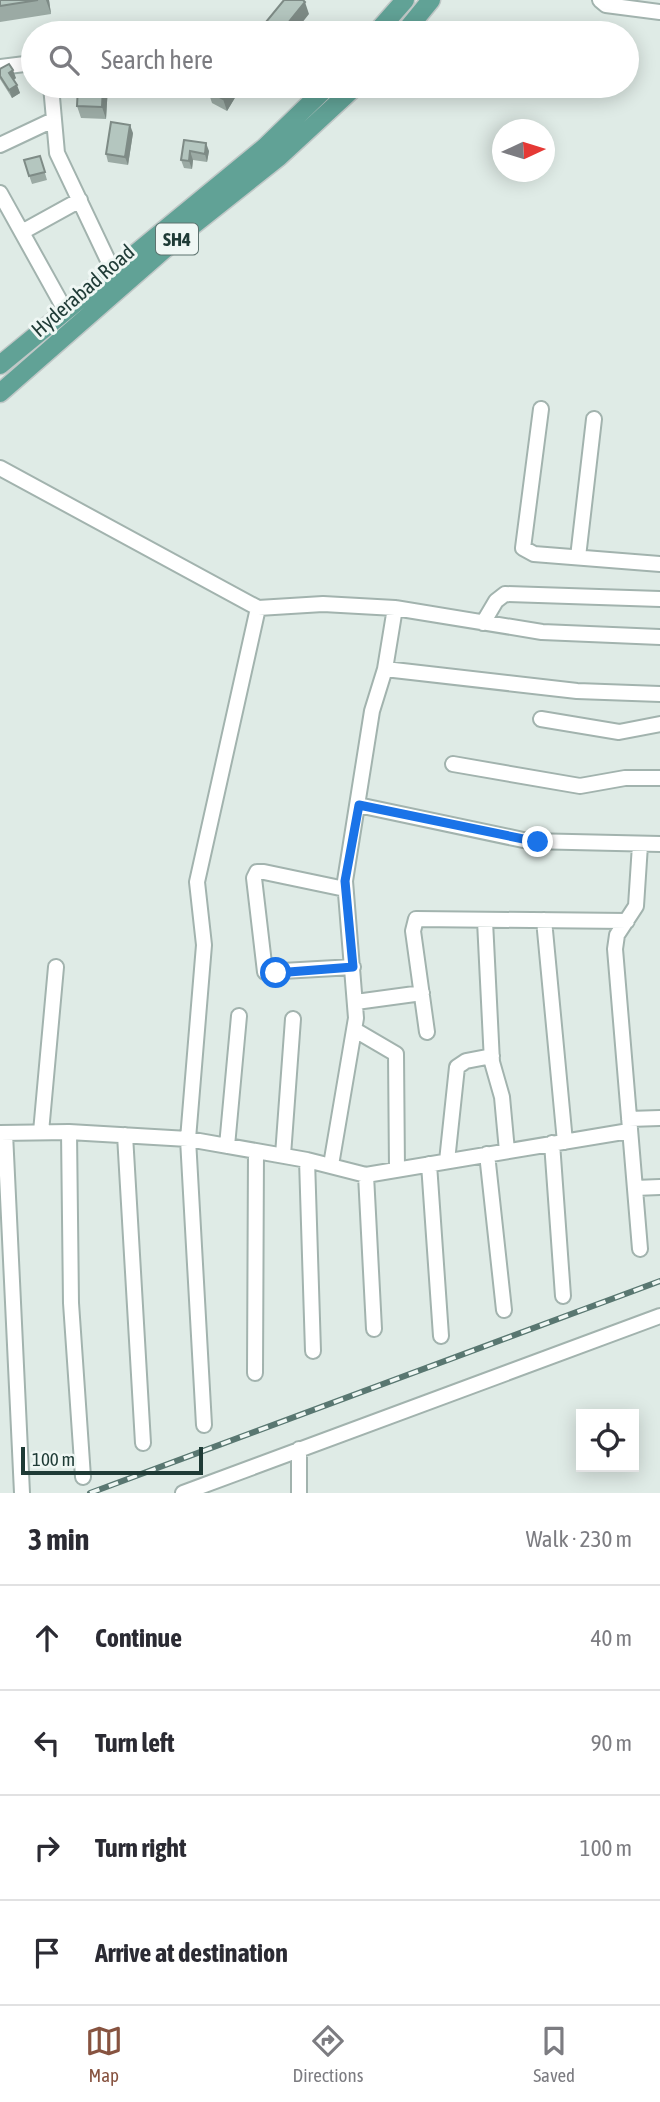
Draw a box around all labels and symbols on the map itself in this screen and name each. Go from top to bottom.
north arrow [492,119,555,182]
road number: SH4 [156,224,198,255]
street label: Hyderabad Road [26,239,139,341]
route end [522,826,553,857]
route start [260,957,291,988]
scale bar [21,1444,203,1476]

